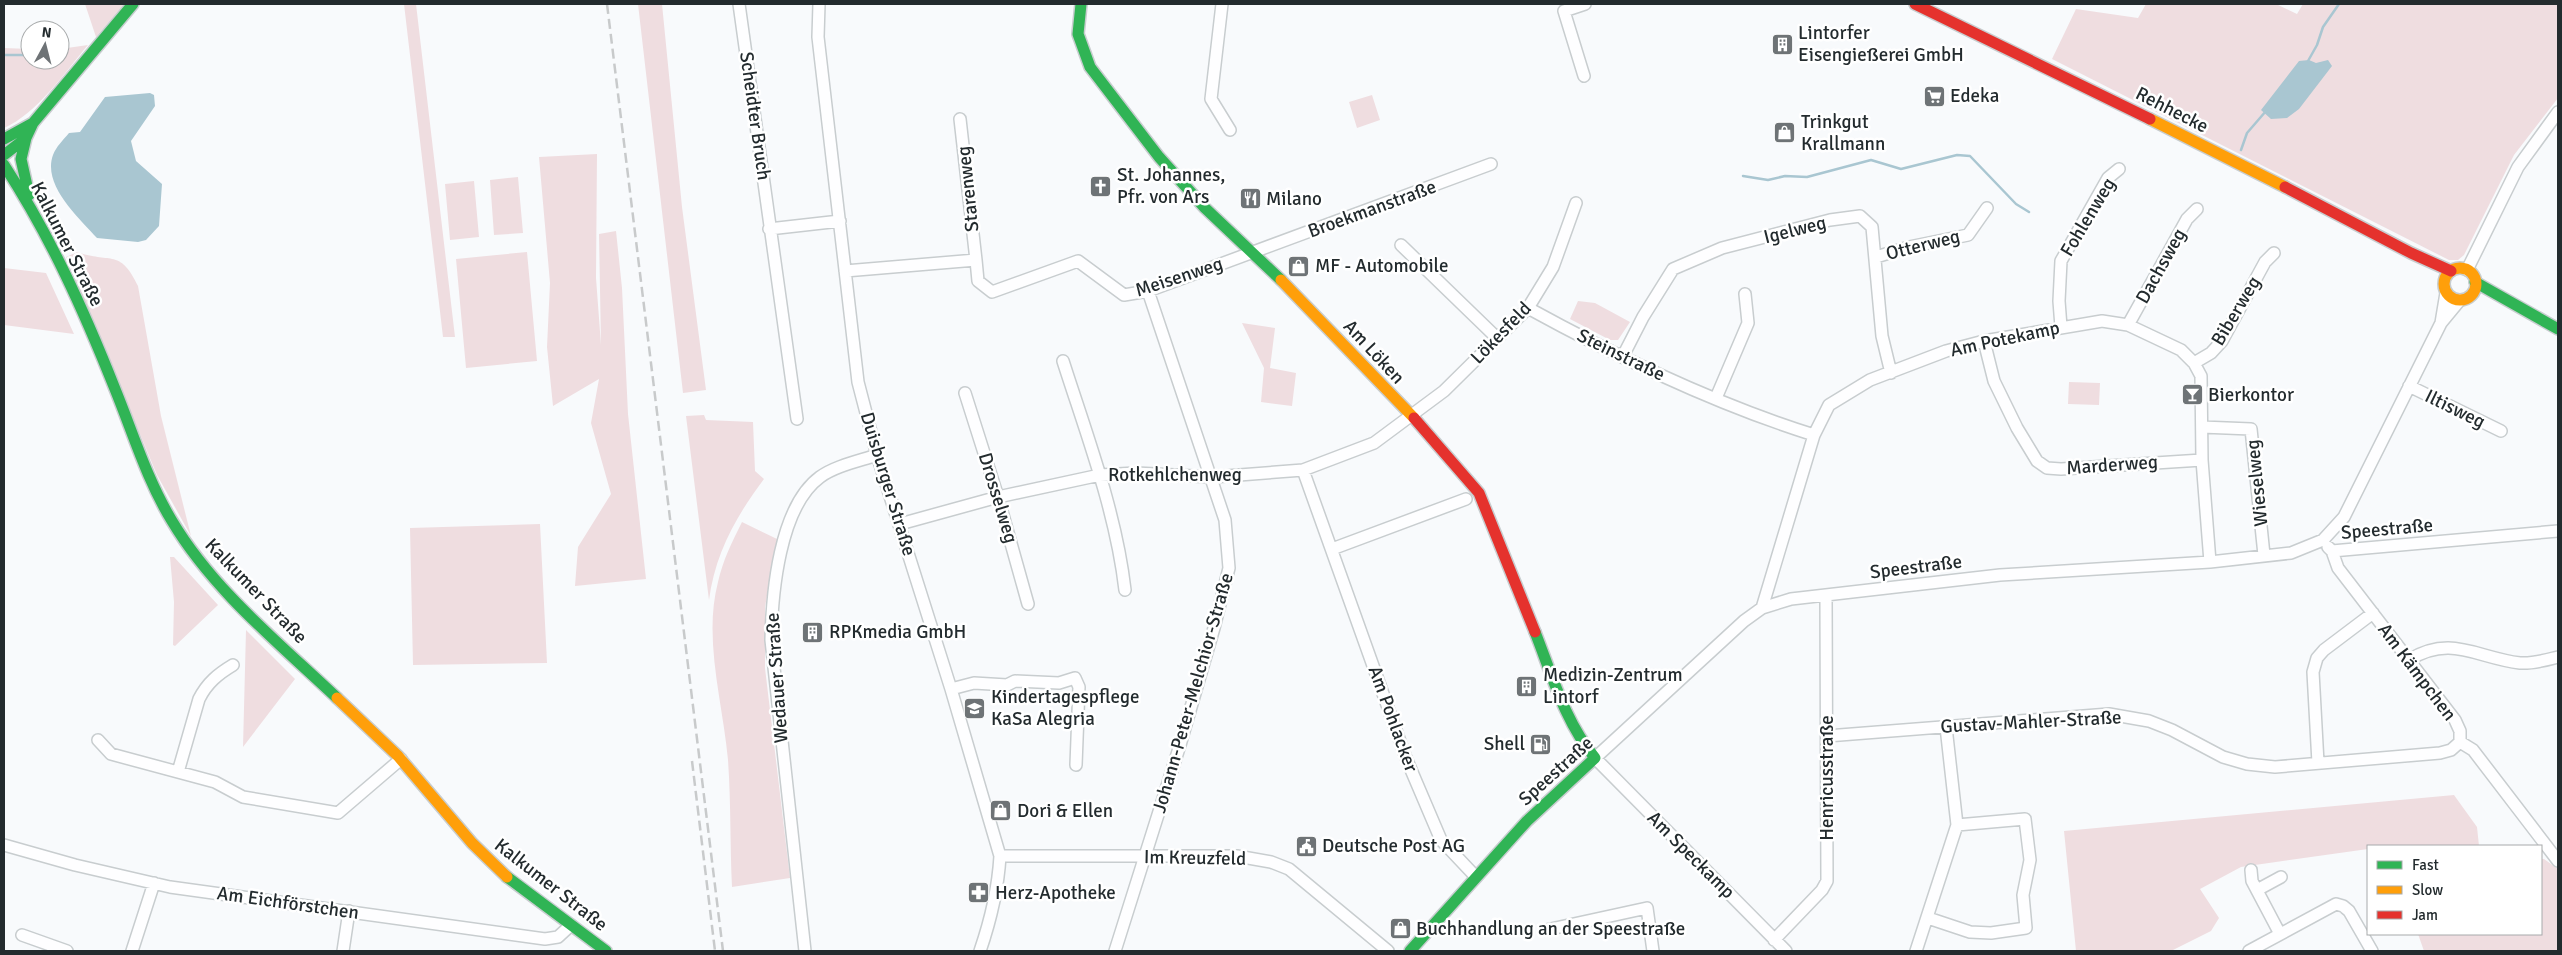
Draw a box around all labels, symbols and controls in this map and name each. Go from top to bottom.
north arrow [20,20,70,70]
place label: Lintorfer Eisengießerei GmbH [1798,21,1964,67]
text: N [41,24,52,42]
building icon: Lintorfer Eisengießerei GmbH [1770,32,1794,56]
street label: Scheidter Bruch [734,50,776,182]
street label: Rehhecke [2132,81,2212,139]
supermarket icon: Edeka [1922,84,1946,108]
place label: Edeka [1950,84,1999,108]
place label: Trinkgut Krallmann [1801,110,1885,156]
shop icon: Trinkgut Krallmann [1773,121,1797,145]
street label: Starenweg [952,145,984,233]
place label: St. Johannes, Pfr. von Ars [1117,163,1225,209]
street label: Fohlenweg [2055,173,2121,261]
church icon: St. Johannes, Pfr. von Ars [1089,174,1113,198]
street label: Broekmanstraße [1305,175,1439,243]
street label: Kalkumer Straße [25,177,109,311]
restaurant icon: Milano [1238,187,1262,211]
place label: Milano [1266,187,1322,211]
street label: Igelweg [1761,211,1829,249]
street label: Otterweg [1883,224,1963,266]
street label: Dachsweg [2131,224,2191,308]
street label: Meisenweg [1132,252,1226,302]
shop icon: MF - Automobile [1287,254,1311,278]
place label: MF - Automobile [1315,254,1449,278]
street label: Biberweg [2206,272,2266,350]
street label: Lökesfeld [1465,297,1537,369]
street label: Am Löken [1338,315,1410,389]
street label: Am Potekamp [1948,316,2062,362]
street label: Steinstraße [1573,323,1669,387]
bar icon: Bierkontor [2180,383,2204,407]
place label: Bierkontor [2208,383,2294,407]
street label: Iltisweg [2421,384,2489,434]
street label: Duisburger Straße [855,409,921,559]
street label: Wieselweg [2241,438,2273,528]
street label: Drosselweg [973,450,1023,546]
street label: Marderweg [2065,450,2159,480]
street label: Rotkehlchenweg [1108,463,1242,487]
street label: Speestraße [2340,513,2434,545]
street label: Kalkumer Straße [200,533,312,649]
street label: Speestraße [1869,549,1963,585]
street label: Johann-Peter-Melchior-Straße [1147,570,1239,816]
street label: Wedauer Straße [760,612,794,744]
street label: Am Kämpchen [2372,618,2462,726]
building icon: RPKmedia GmbH [801,620,825,644]
place label: RPKmedia GmbH [829,620,966,644]
street label: Am Pohlacker [1363,663,1423,775]
place label: Medizin-Zentrum Lintorf [1543,663,1683,709]
building icon: Medizin-Zentrum Lintorf [1515,674,1539,698]
place label: Kindertagespflege KaSa Alegria [991,685,1140,731]
school or university icon: Kindertagespflege KaSa Alegria [963,696,987,720]
street label: Gustav-Mahler-Straße [1940,705,2122,739]
street label: Henricusstraße [1815,715,1839,841]
street label: Speestraße [1514,731,1598,811]
place label: Shell [1484,732,1525,756]
fuel station icon: Shell [1529,732,1553,756]
shop icon: Dori & Ellen [989,799,1013,823]
place label: Dori & Ellen [1017,799,1113,823]
street label: Am Speckamp [1642,806,1740,904]
street label: Kalkumer Straße [490,833,612,937]
public building icon: Deutsche Post AG [1294,834,1318,858]
place label: Deutsche Post AG [1322,834,1465,858]
street label: Im Kreuzfeld [1144,845,1246,871]
legend [2367,845,2542,935]
text: Fast [2412,856,2439,874]
street label: Am Eichförstchen [215,881,361,925]
pharmacy icon: Herz-Apotheke [967,881,991,905]
place label: Herz-Apotheke [995,881,1116,905]
text: Slow [2412,881,2443,899]
text: Jam [2412,906,2438,924]
shop icon: Buchhandlung an der Speestraße [1388,917,1412,941]
place label: Buchhandlung an der Speestraße [1416,917,1685,941]

